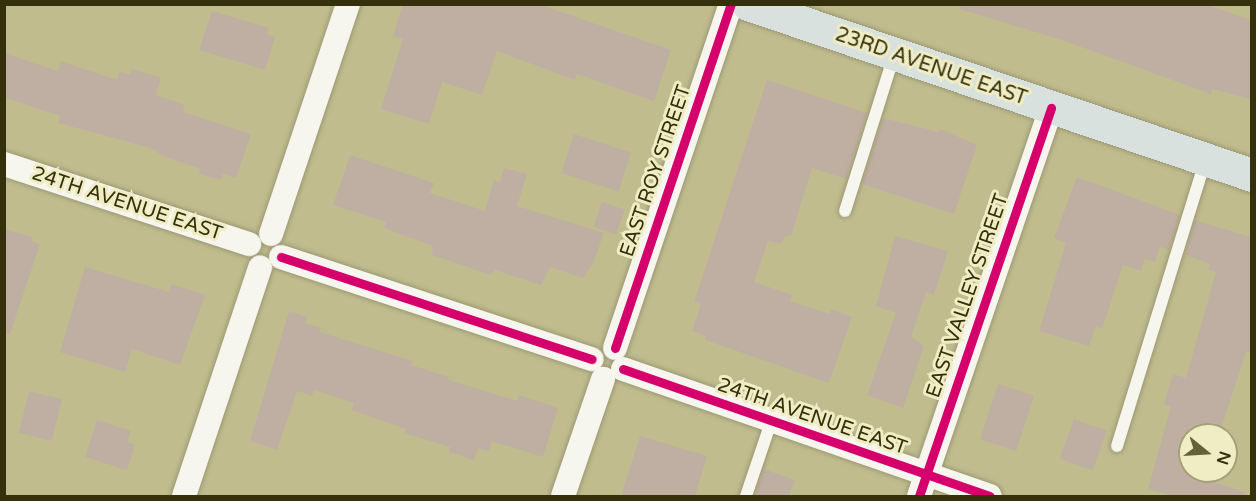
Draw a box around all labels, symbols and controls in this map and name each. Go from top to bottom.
street label: 23RD AVENUE EAST [832,23,1030,111]
street label: EAST ROY STREET [615,82,697,260]
street label: 24TH AVENUE EAST [29,162,225,246]
street label: EAST VALLEY STREET [922,191,1014,401]
street label: 24TH AVENUE EAST [714,373,910,461]
north arrow [1178,423,1238,483]
text: N [1212,449,1235,467]

